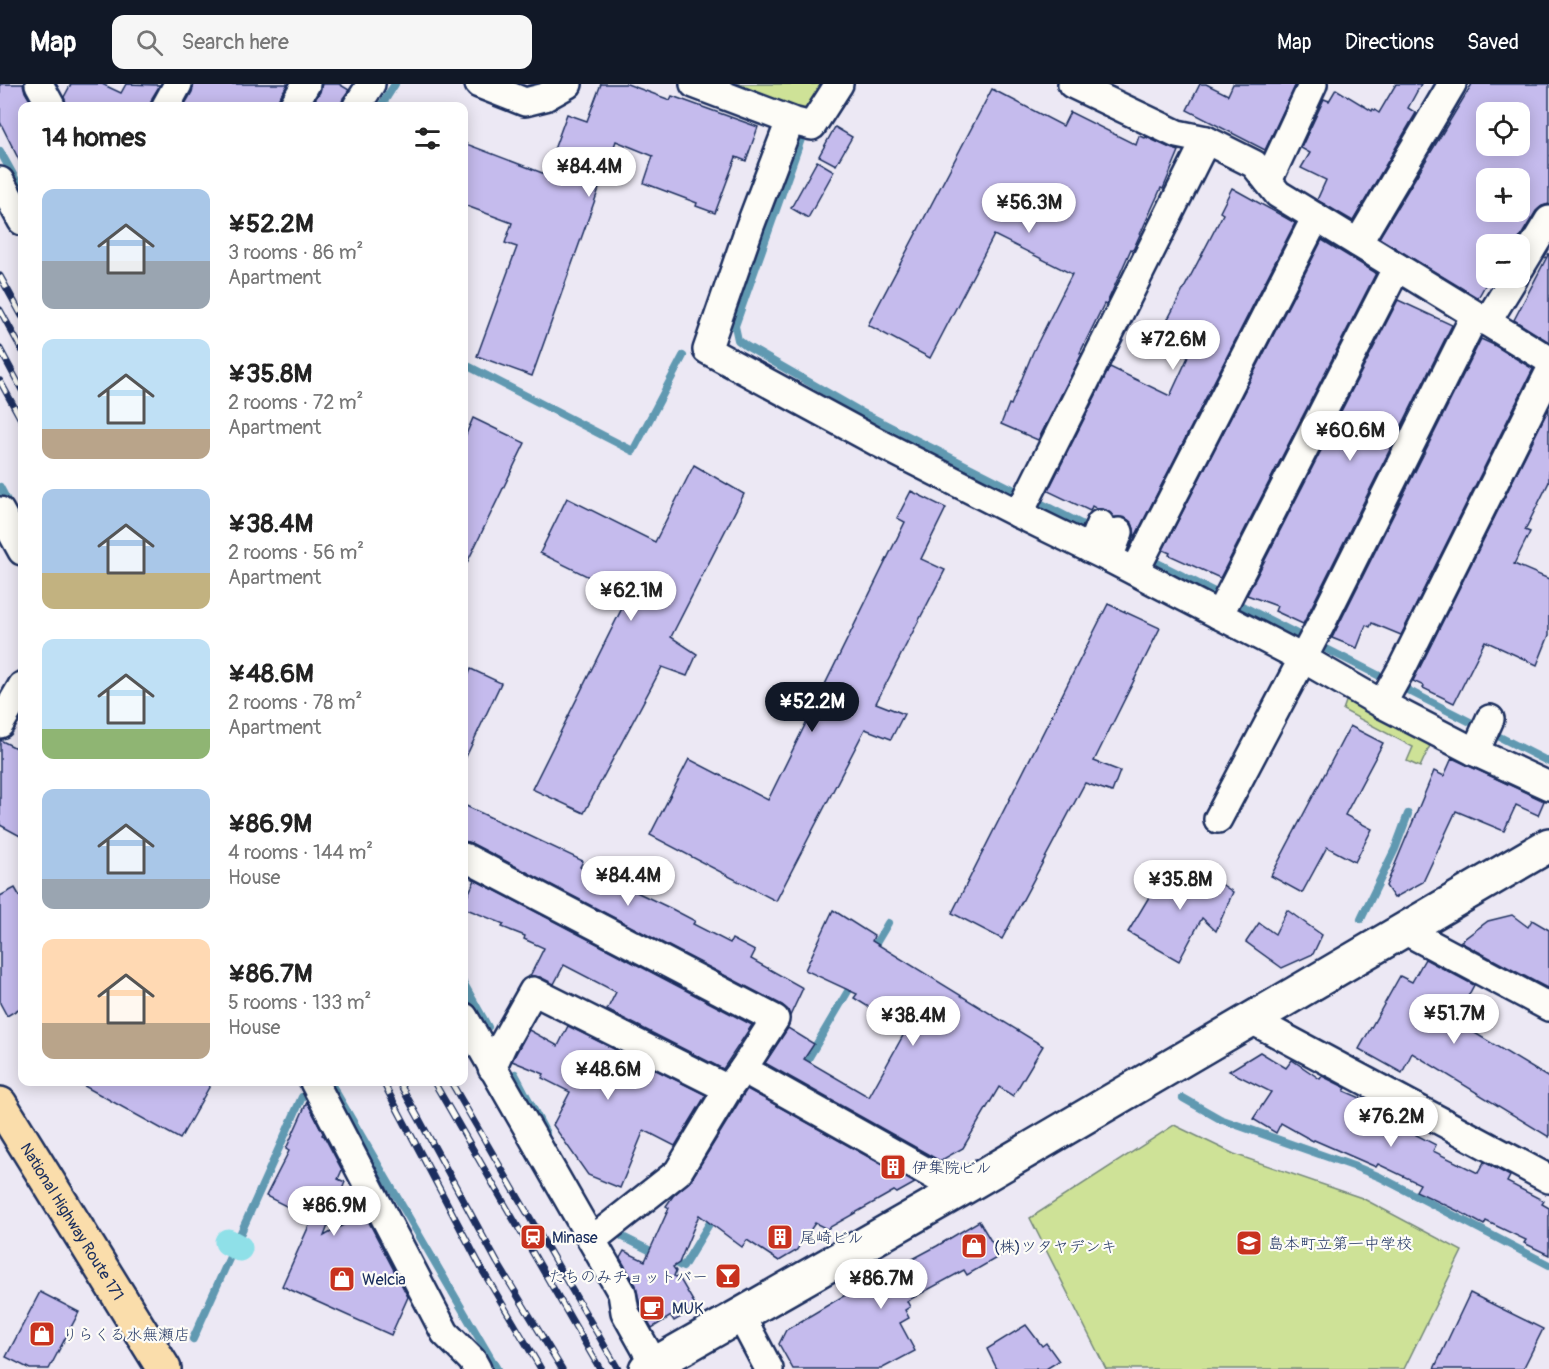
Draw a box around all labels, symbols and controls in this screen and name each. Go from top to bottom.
search box [112,15,532,69]
text: Map [30,25,76,60]
icon: search [133,26,166,59]
text: Search here [181,28,289,56]
text: Map [1277,29,1312,56]
text: Directions [1345,29,1434,56]
text: Saved [1467,29,1519,56]
map controls [1476,102,1530,288]
button: locate [1476,102,1530,156]
text: 14 homes [42,122,146,154]
icon: filters [411,122,444,155]
pin: ¥84.4M [540,147,638,198]
text: ¥84.4M [556,154,622,179]
button: + [1476,168,1530,222]
pin: ¥56.3M [980,183,1078,234]
text: ¥56.3M [996,190,1062,215]
text: ¥52.2M [228,208,314,240]
icon: home [90,213,162,285]
button: − [1476,234,1530,288]
text: 3 rooms · 86 m² [228,240,363,265]
text: Apartment [228,265,321,290]
pin: ¥72.6M [1124,320,1222,371]
text: ¥72.6M [1140,327,1206,352]
text: ¥35.8M [228,358,312,390]
icon: home [90,363,162,435]
text: 2 rooms · 72 m² [228,390,363,415]
pin: ¥60.6M [1301,411,1399,462]
text: Apartment [228,415,321,440]
text: ¥60.6M [1315,418,1385,443]
text: ¥38.4M [228,508,313,540]
icon: home [90,513,162,585]
text: 2 rooms · 56 m² [228,540,364,565]
text: Apartment [228,565,321,590]
pin: ¥62.1M [582,571,680,622]
text: ¥62.1M [599,578,663,603]
text: ¥48.6M [228,658,314,690]
icon: home [90,663,162,735]
pin: ¥52.2M [763,682,861,733]
text: ¥52.2M [779,689,845,714]
text: 2 rooms · 78 m² [228,690,362,715]
text: Apartment [228,715,321,740]
text: ¥86.9M [228,808,312,840]
icon: home [90,813,162,885]
text: 4 rooms · 144 m² [228,840,373,865]
pin: ¥84.4M [579,856,677,907]
pin: ¥35.8M [1131,860,1229,911]
text: ¥84.4M [595,863,661,888]
text: House [228,865,280,890]
text: ¥35.8M [1148,867,1212,892]
text: ¥86.7M [228,958,312,990]
icon: home [90,963,162,1035]
text: 5 rooms · 133 m² [228,990,371,1015]
pin: ¥51.7M [1405,994,1503,1045]
pin: ¥38.4M [864,996,962,1047]
text: ¥51.7M [1423,1001,1485,1026]
text: ¥38.4M [880,1003,946,1028]
text: House [228,1015,280,1040]
pin: ¥48.6M [559,1050,657,1101]
text: ¥48.6M [575,1057,641,1082]
pin: ¥76.2M [1342,1097,1440,1148]
text: ¥76.2M [1358,1104,1424,1129]
street label: National Highway Route 171 [16,1139,128,1304]
building icon: 伊集院ビル [878,1152,908,1182]
place label: 伊集院ビル [912,1158,992,1178]
pin: ¥86.9M [285,1186,383,1237]
text: ¥86.9M [302,1193,366,1218]
station icon: Minase [518,1222,548,1252]
building icon: 尾崎ビル [765,1222,795,1252]
place label: Minase [552,1228,598,1248]
place label: 尾崎ビル [800,1228,864,1248]
school or university icon: 島本町立第一中学校 [1234,1228,1264,1258]
shop icon: (株)ツタヤデンキ [959,1231,989,1261]
place label: 島本町立第一中学校 [1268,1234,1412,1254]
place label: (株)ツタヤデンキ [994,1237,1117,1257]
pin: ¥86.7M [832,1259,930,1310]
bar icon: たちのみチョットバー [713,1261,743,1291]
shop icon: Welcia [327,1264,357,1294]
text: ¥86.7M [849,1266,913,1291]
place label: たちのみチョットバー [549,1267,708,1287]
place label: Welcia [362,1270,406,1290]
cafe icon: MUK [637,1293,667,1323]
place label: MUK [672,1299,704,1319]
shop icon: りらくる水無瀬店 [27,1319,57,1349]
place label: りらくる水無瀬店 [62,1325,190,1345]

